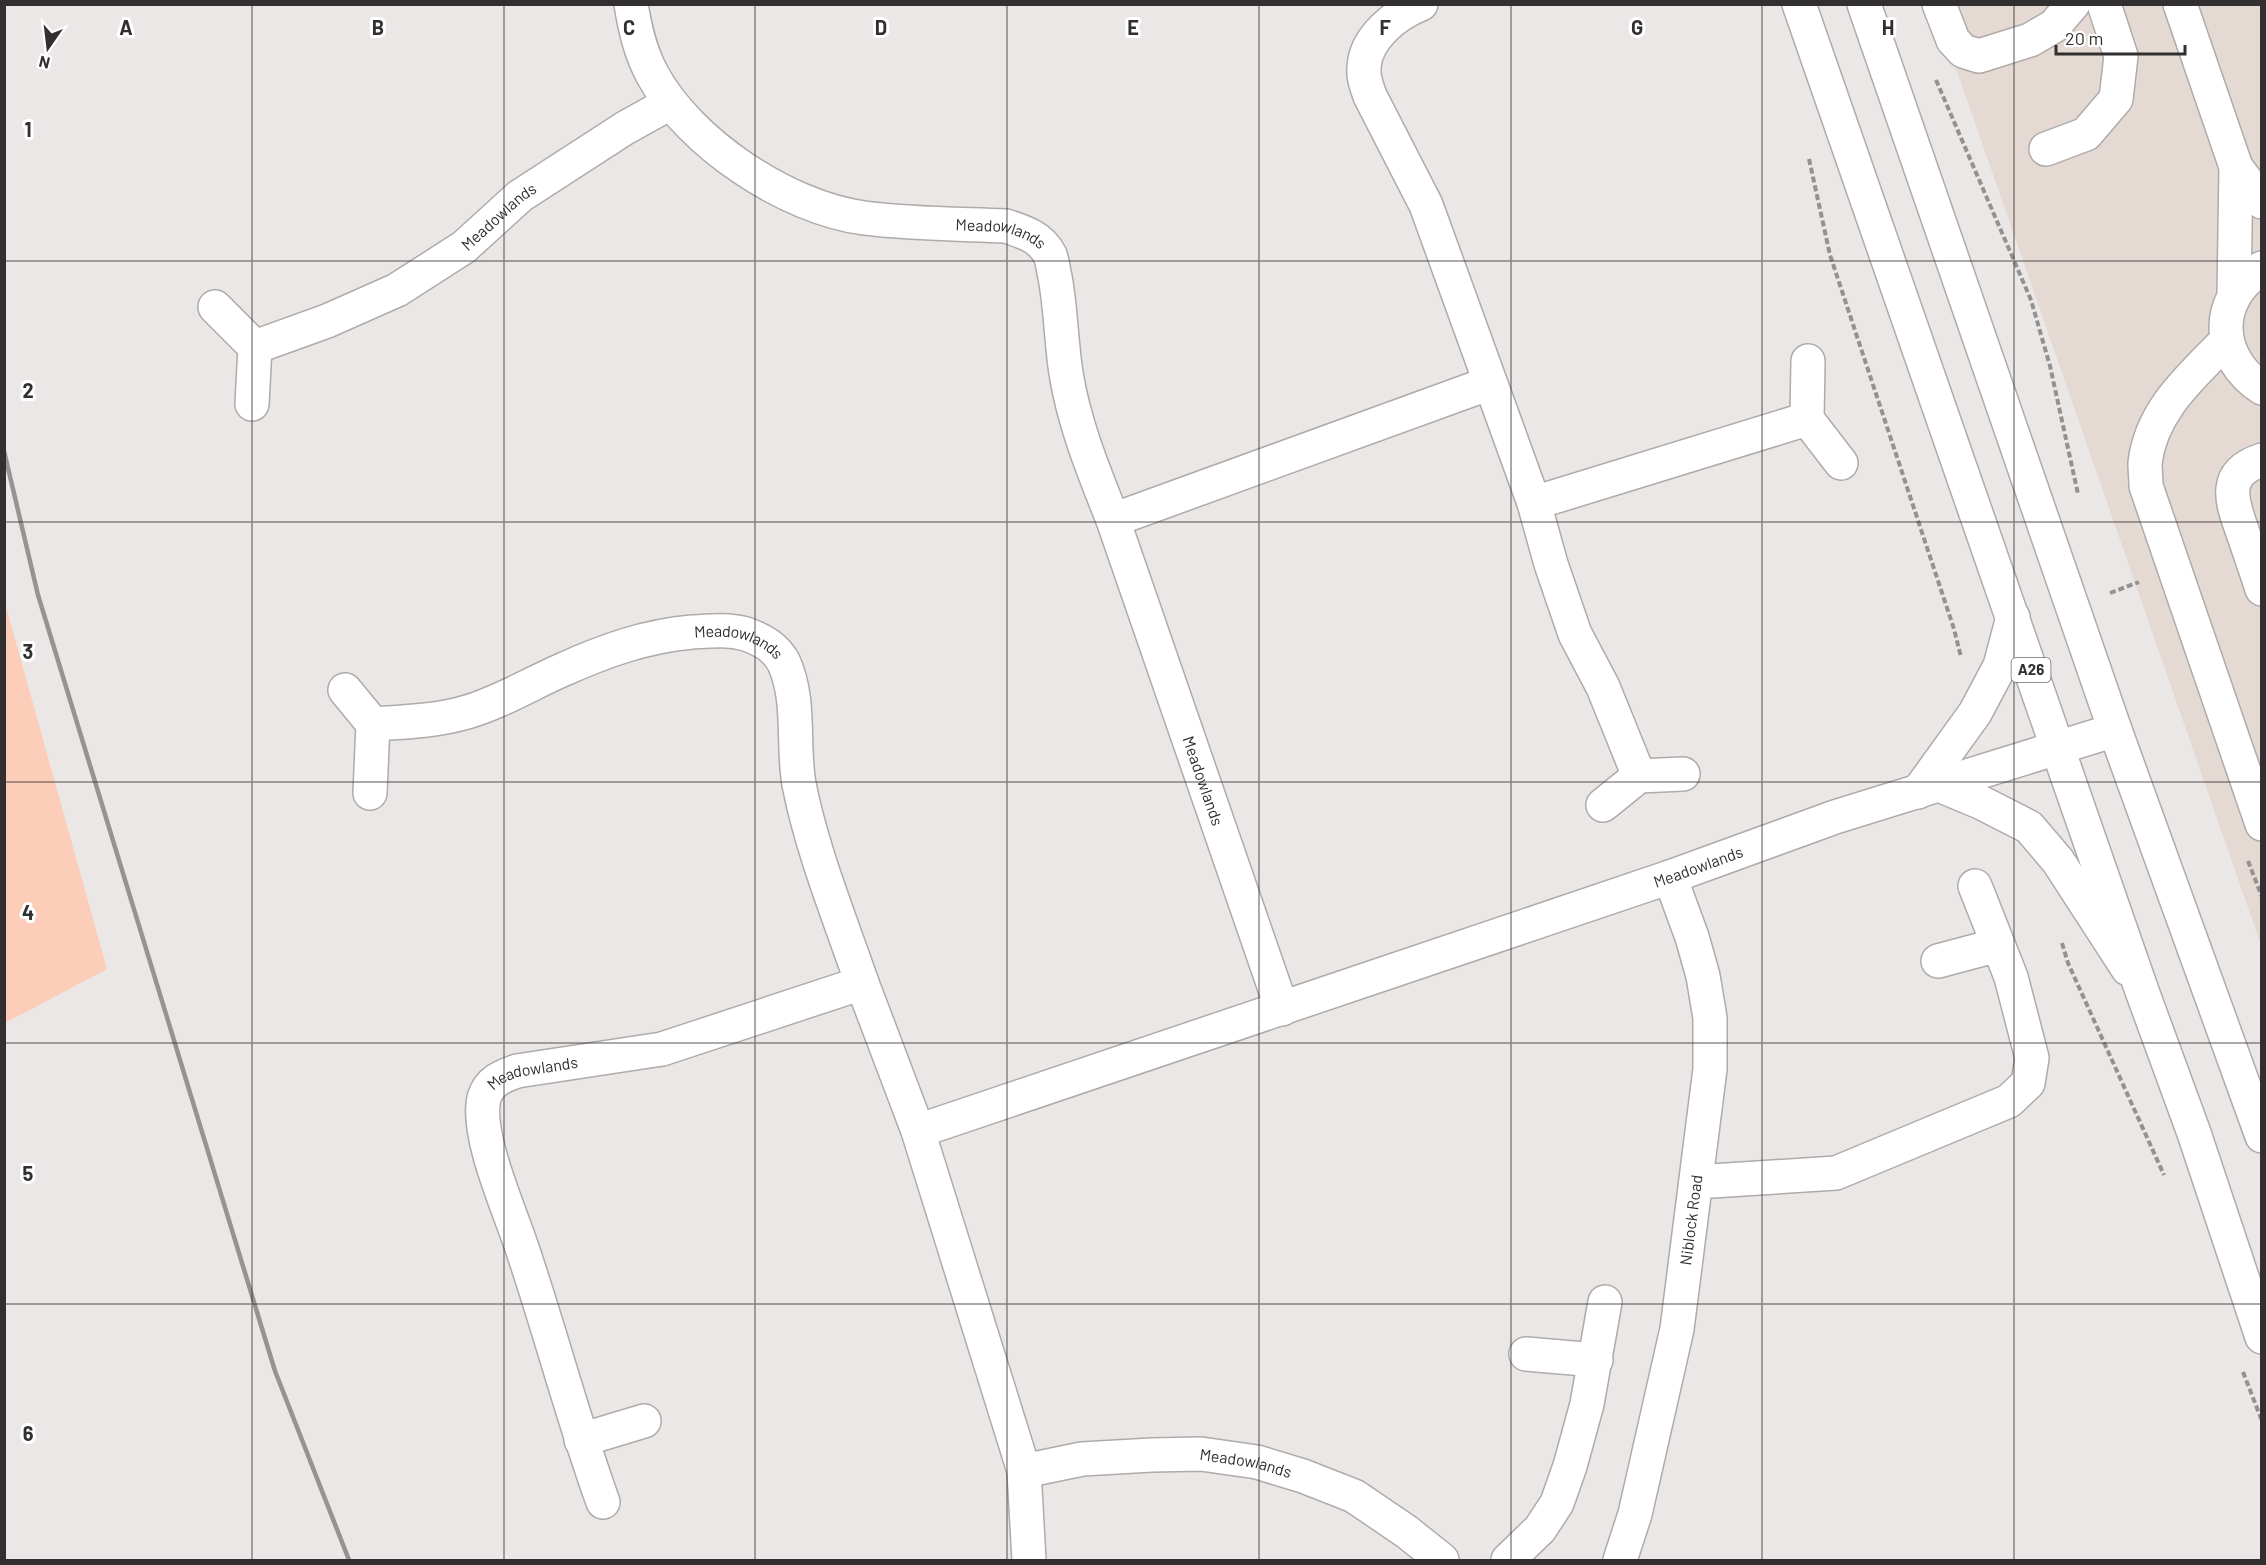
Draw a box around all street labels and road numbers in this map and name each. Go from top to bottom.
street label: Meadowlands [457,178,539,254]
street label: Meadowlands [955,214,1051,252]
street label: Meadowlands [694,621,788,662]
road number: A26 [2012,658,2050,682]
street label: Meadowlands [1179,733,1228,828]
street label: Meadowlands [1651,841,1745,891]
street label: Meadowlands [483,1052,579,1093]
street label: Niblock Road [1675,1174,1706,1266]
street label: Meadowlands [1199,1444,1294,1481]

